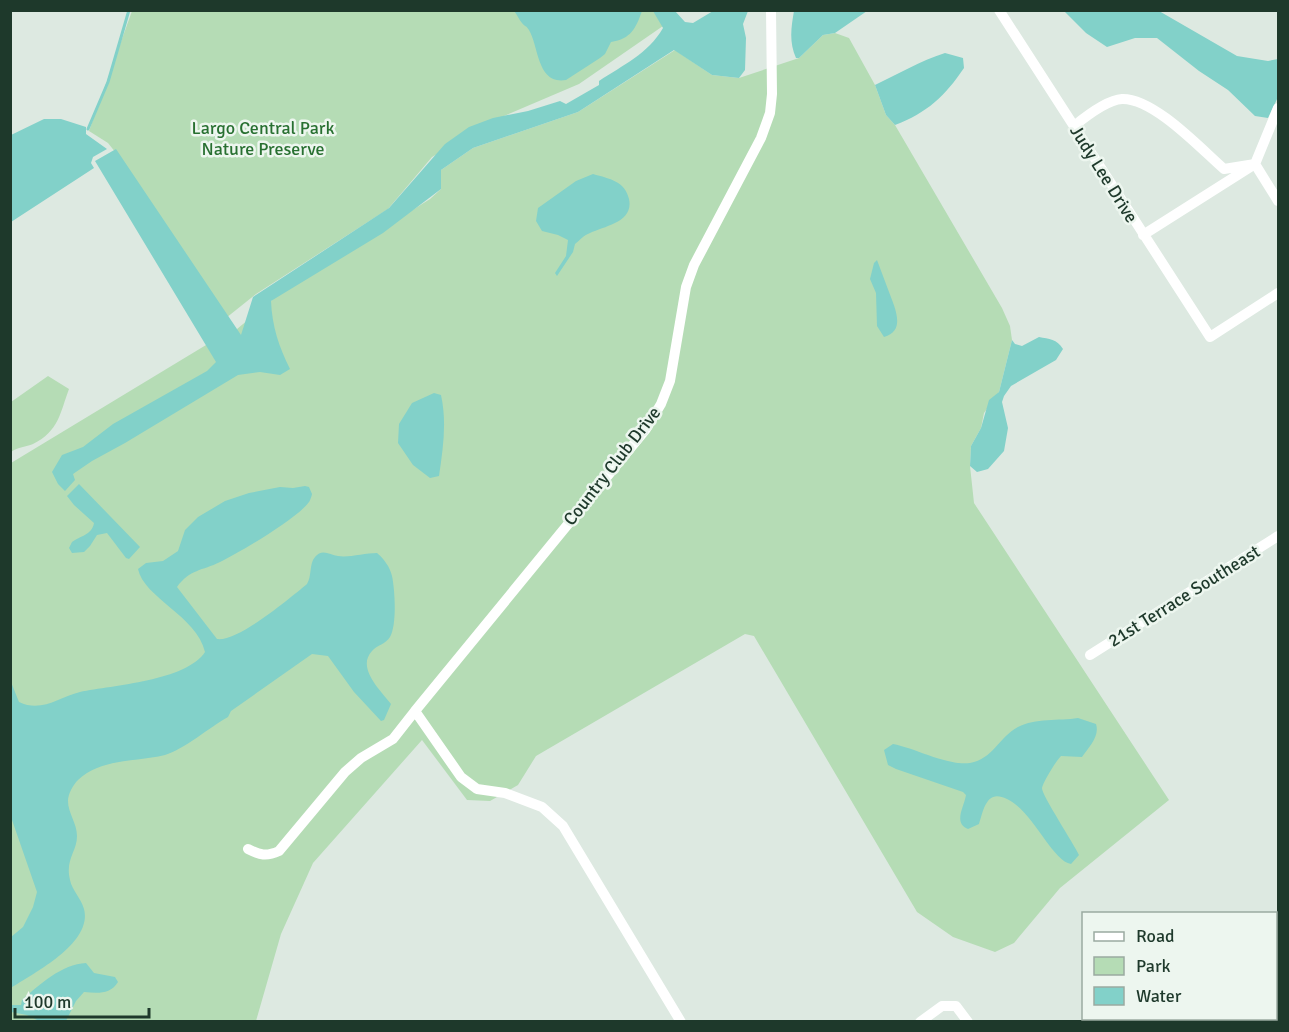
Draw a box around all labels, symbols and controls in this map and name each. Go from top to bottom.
park label: Largo Central Park Nature Preserve [192,117,334,160]
street label: Judy Lee Drive [1065,121,1143,227]
street label: Country Club Drive [559,402,665,530]
street label: 21st Terrace Southeast [1104,540,1264,652]
legend [1082,912,1277,1020]
text: Road [1136,925,1175,947]
text: Park [1136,955,1171,977]
scale bar [15,981,148,1019]
text: Water [1136,985,1182,1007]
text: 100 m [24,991,71,1013]

